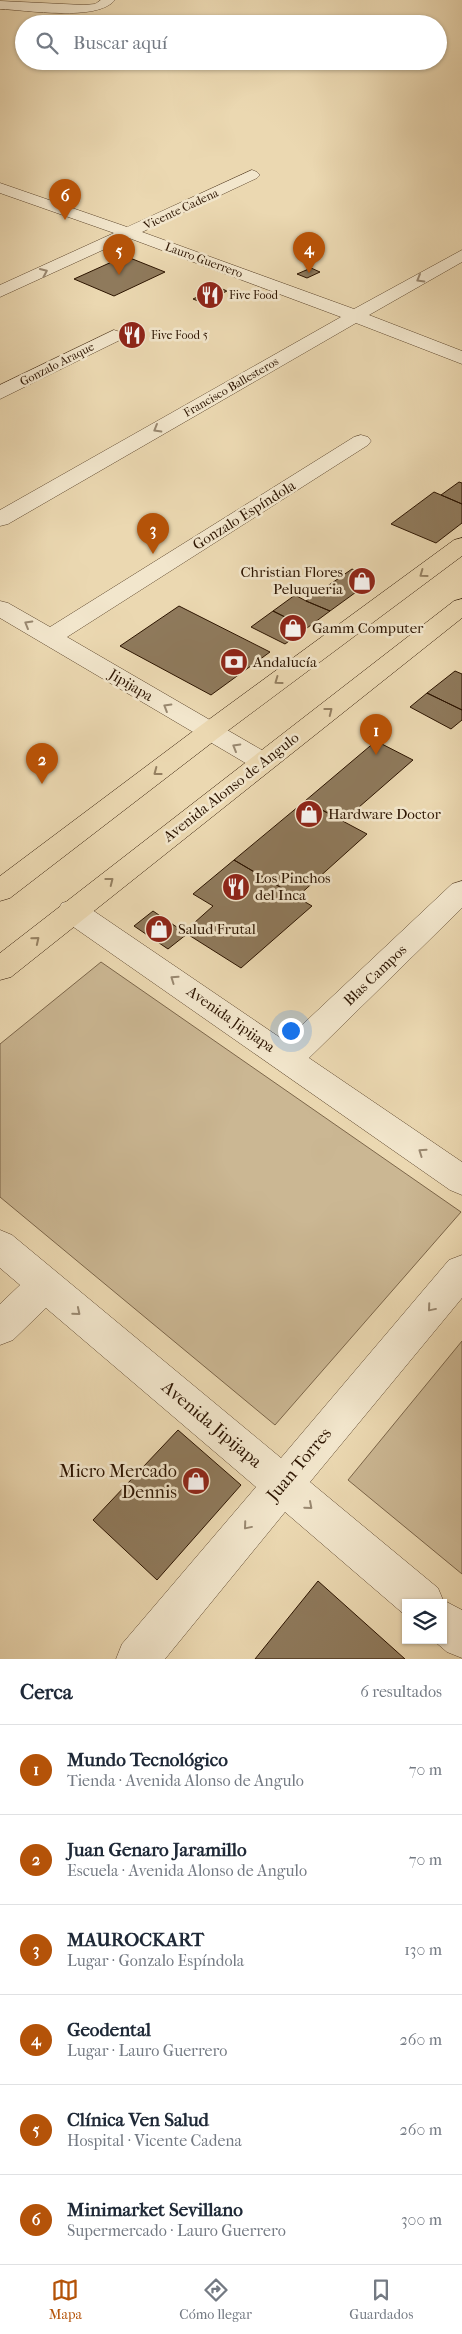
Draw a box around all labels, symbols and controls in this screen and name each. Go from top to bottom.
search box [15,15,447,70]
icon: search [33,29,61,57]
text: Buscar aquí [73,32,167,54]
pin: 6 [49,179,81,220]
street label: Vicente Cadena [141,185,221,233]
pin: 4 [293,232,325,273]
pin: 5 [103,234,135,275]
street label: Lauro Guerrero [163,239,245,281]
one-way arrow [39,268,48,279]
one-way arrow [416,273,425,283]
restaurant icon: Five Food [195,280,225,310]
place label: Five Food [229,288,279,302]
restaurant icon: Five Food 5 [117,320,147,350]
place label: Five Food 5 [151,328,208,342]
street label: Gonzalo Araque [17,339,97,389]
street label: Francisco Ballesteros [181,354,281,420]
one-way arrow [153,423,162,433]
street label: Gonzalo Espíndola [189,476,300,554]
pin: 3 [137,513,169,554]
place label: Christian Flores Peluqueria [241,563,344,598]
shop icon: Christian Flores Peluqueria [347,566,377,596]
one-way arrow [419,568,429,577]
shop icon: Gamm Computer [278,613,308,643]
place label: Gamm Computer [312,619,424,637]
one-way arrow [24,621,33,631]
bank icon: Andalucía [219,647,249,677]
place label: Andalucía [252,653,318,671]
street label: Jipijapa [105,664,157,706]
one-way arrow [274,675,284,684]
one-way arrow [164,703,173,713]
one-way arrow [323,708,332,716]
pin: 1 [360,714,392,755]
street label: Avenida Alonso de Angulo [159,728,303,846]
pin: 2 [26,743,58,784]
one-way arrow [232,743,241,753]
one-way arrow [154,766,163,774]
shop icon: Hardware Doctor [294,799,324,829]
place label: Hardware Doctor [328,805,441,823]
place label: Los Pinchos del Inca [255,869,331,904]
restaurant icon: Los Pinchos del Inca [221,872,251,902]
one-way arrow [104,878,113,886]
shop icon: Salud Frutal [144,914,174,944]
place label: Salud Frutal [178,920,256,938]
one-way arrow [30,937,39,945]
street label: Blas Campos [340,940,410,1009]
one-way arrow [170,976,180,985]
street label: Avenida Jipijapa [183,981,279,1057]
your location [278,1018,304,1044]
one-way arrow [418,1149,428,1158]
one-way arrow [428,1302,436,1311]
one-way arrow [71,1306,80,1314]
street label: Avenida Jipijapa [157,1376,267,1473]
street label: Juan Torres [261,1423,336,1507]
place label: Micro Mercado Dennis [59,1461,177,1503]
shop icon: Micro Mercado Dennis [181,1466,211,1496]
one-way arrow [304,1500,313,1509]
one-way arrow [245,1520,253,1529]
map controls [402,1599,447,1644]
button: layers [402,1599,447,1644]
text: Cerca [20,1680,72,1704]
text: 6 resultados [360,1682,442,1701]
text: Mundo Tecnológico [67,1749,228,1771]
text: 1 [33,1760,39,1779]
text: 70 m [409,1760,442,1779]
text: Tienda · Avenida Alonso de Angulo [67,1771,304,1790]
text: Juan Genaro Jaramillo [67,1839,247,1861]
text: 2 [32,1850,40,1869]
text: 70 m [409,1850,442,1869]
text: Escuela · Avenida Alonso de Angulo [67,1861,307,1880]
text: MAUROCKART [67,1929,204,1951]
text: 3 [33,1940,39,1959]
text: 130 m [404,1940,442,1959]
text: Lugar · Gonzalo Espíndola [67,1951,244,1970]
text: Geodental [67,2019,151,2041]
text: 4 [31,2030,41,2049]
text: 260 m [400,2030,442,2049]
text: Lugar · Lauro Guerrero [67,2041,227,2060]
text: Clínica Ven Salud [67,2109,209,2131]
text: 5 [33,2120,39,2139]
text: 260 m [400,2120,442,2139]
text: Hospital · Vicente Cadena [67,2131,242,2150]
text: Minimarket Sevillano [67,2199,243,2221]
text: 6 [32,2210,40,2229]
text: 300 m [401,2210,442,2229]
text: Supermercado · Lauro Guerrero [67,2221,286,2240]
tab: Mapa [49,2276,82,2323]
tab: Cómo llegar [179,2276,252,2323]
tab: Guardados [349,2276,413,2323]

